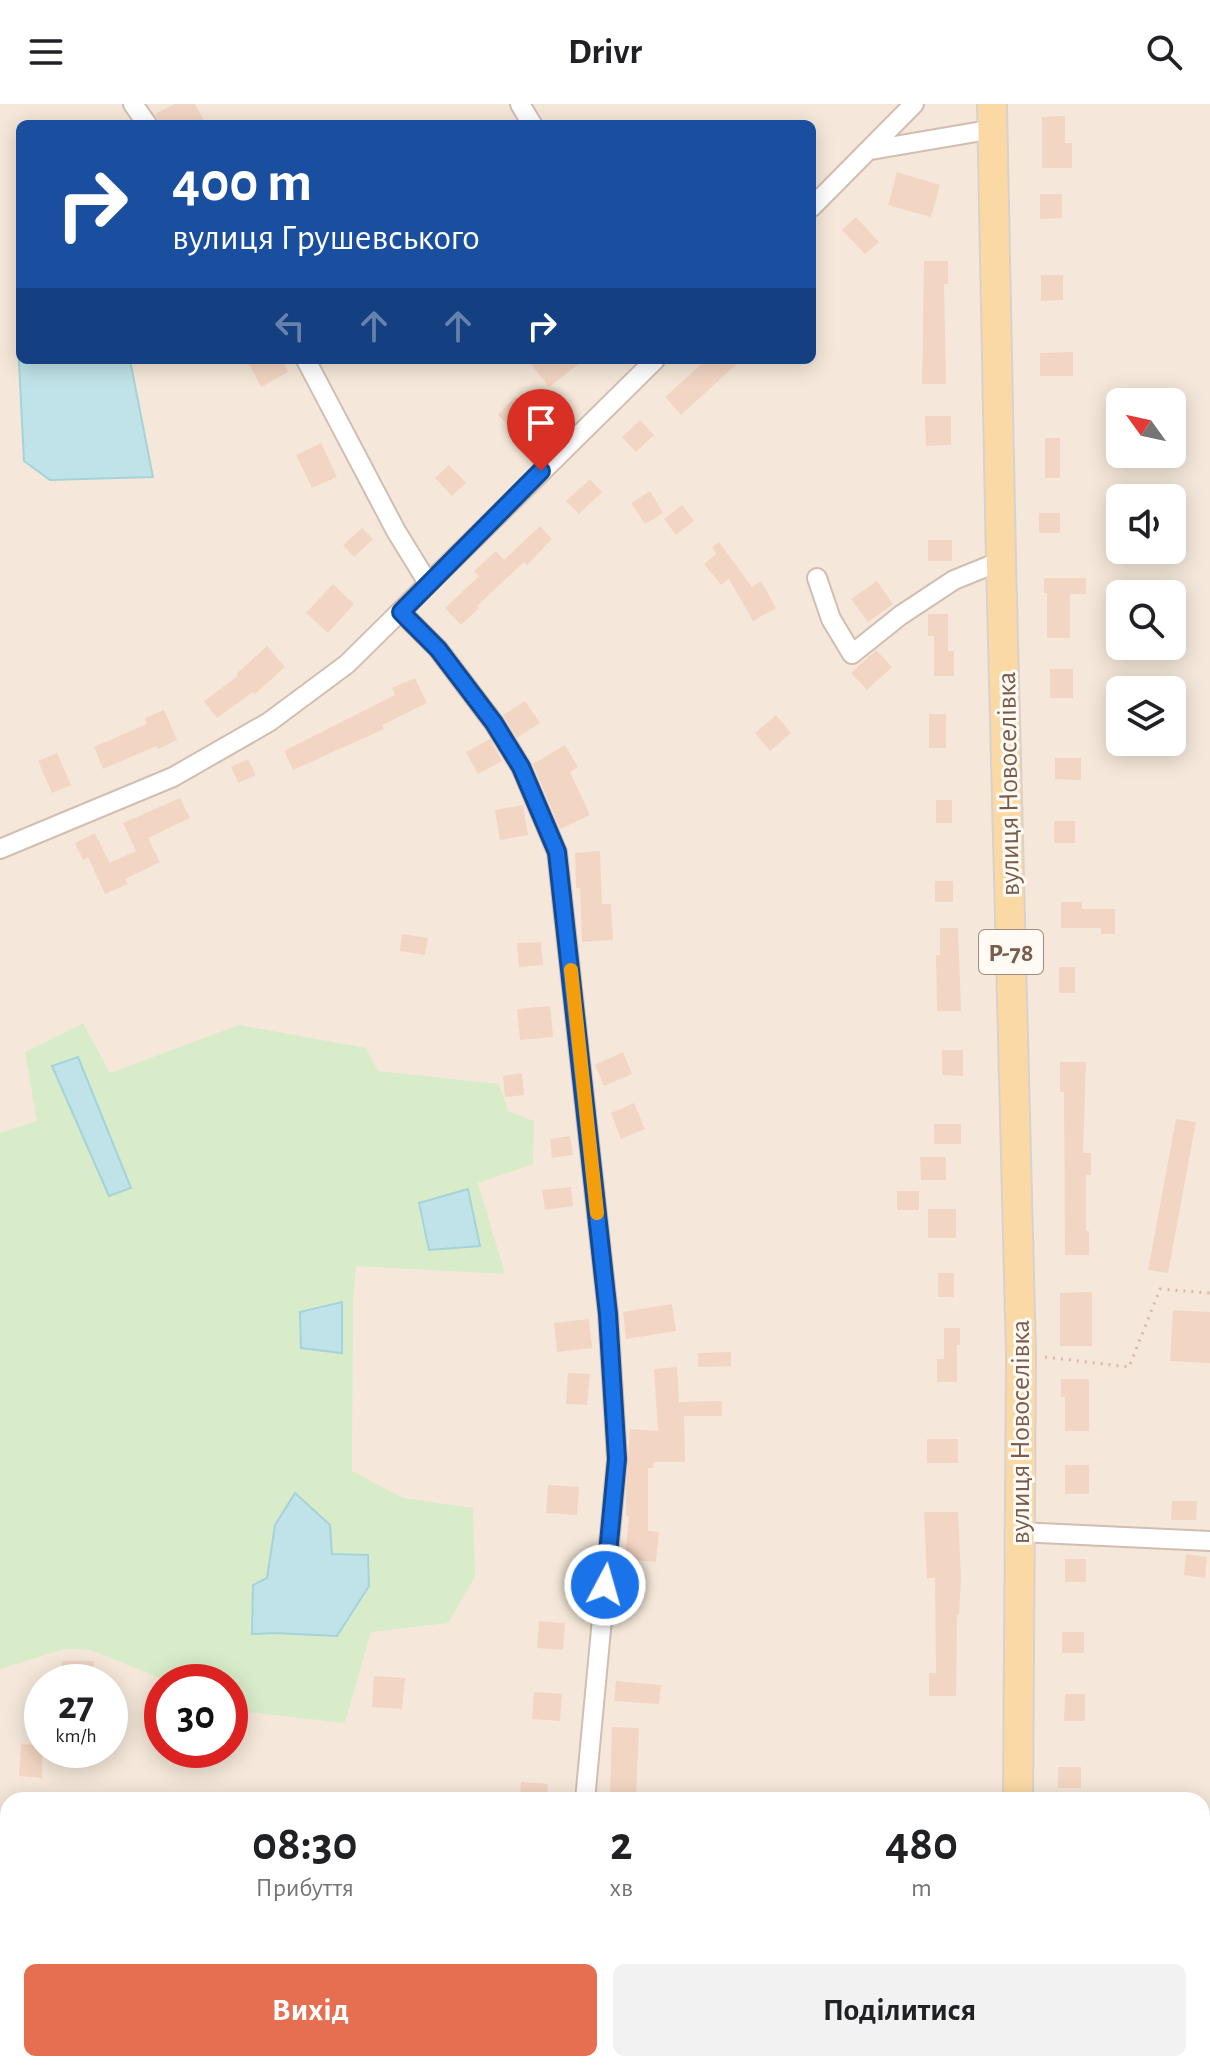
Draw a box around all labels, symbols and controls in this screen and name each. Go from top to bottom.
icon: menu [24,30,68,74]
icon: search [1142,30,1186,74]
text: Drivr [568,34,642,70]
icon: right [40,152,144,256]
text: 400 m [172,155,312,211]
text: вулиця Грушевського [172,220,480,256]
icon: left [268,304,312,348]
icon: ahead [352,304,396,348]
icon: ahead [436,304,480,348]
icon: right [520,304,564,348]
north arrow [1106,388,1186,468]
map controls [1106,388,1186,756]
pin [507,389,575,471]
icon: arrive [519,401,563,445]
button: sound [1106,484,1186,564]
button: search [1106,580,1186,660]
street label: вулиця Новоселівка [993,671,1025,897]
button: layers [1106,676,1186,756]
road number: Р-78 [979,930,1043,974]
street label: вулиця Новоселівка [1007,1319,1035,1544]
position arrow [563,1543,647,1627]
speed limit sign: 30 [144,1664,248,1768]
text: 27 [58,1686,94,1726]
text: km/h [55,1726,97,1746]
text: 08:30 [252,1821,357,1869]
text: 2 [610,1821,633,1869]
text: 480 [885,1821,958,1869]
text: Прибуття [256,1875,354,1901]
text: хв [609,1875,633,1901]
text: m [911,1875,932,1901]
button: Вихід [24,1964,597,2056]
button: Поділитися [613,1964,1186,2056]

